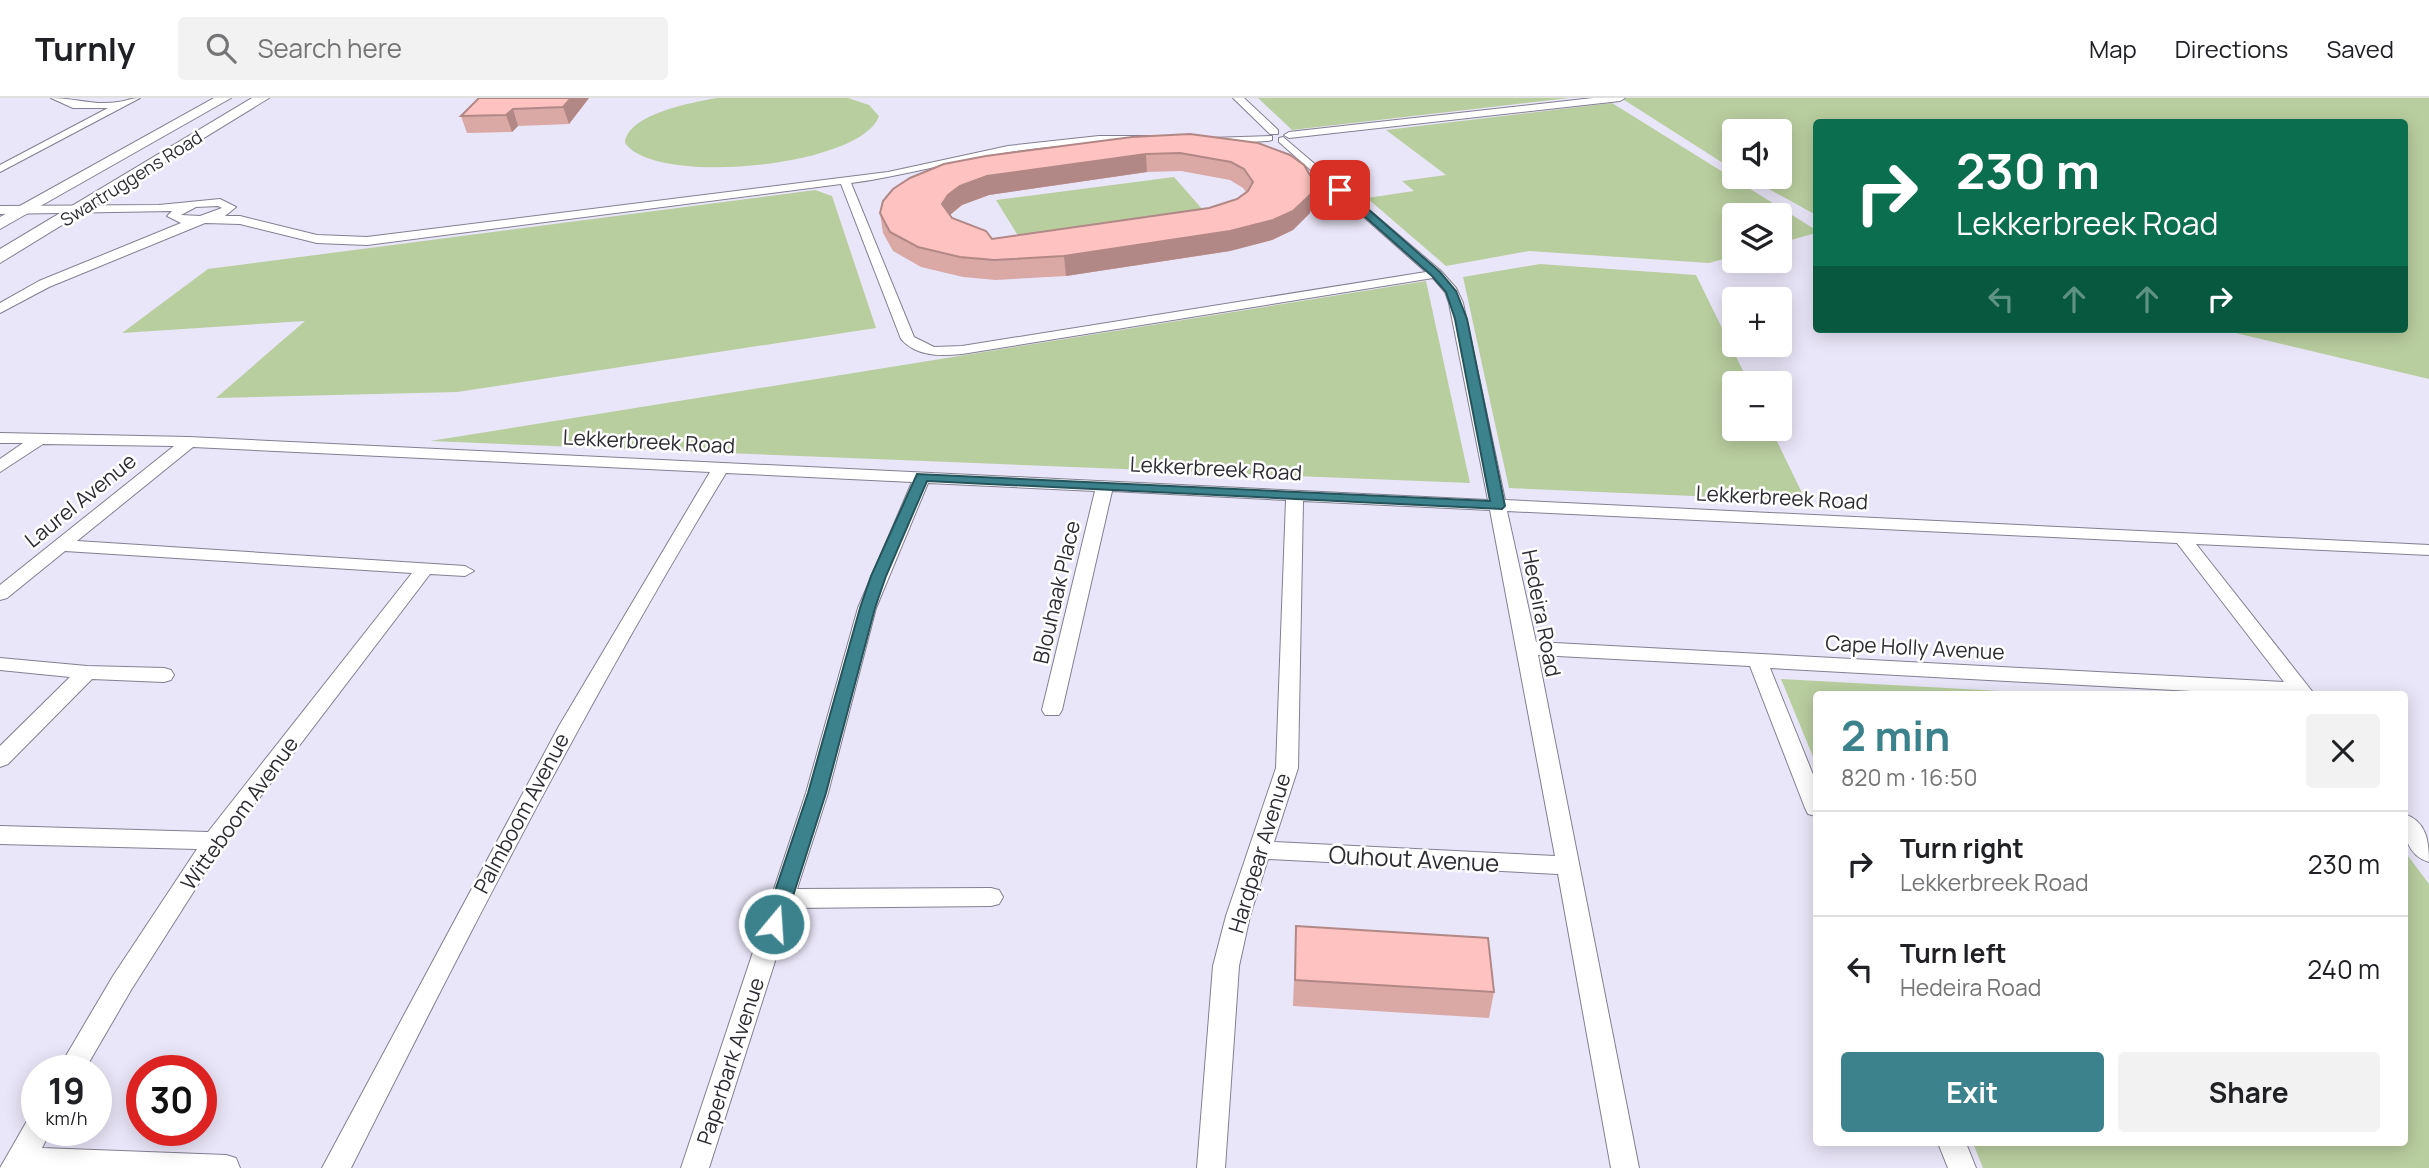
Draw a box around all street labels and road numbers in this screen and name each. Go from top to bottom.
street label: Swartruggens Road [55,125,207,231]
street label: Lekkerbreek Road [562,423,736,459]
street label: Laurel Avenue [19,446,141,554]
street label: Lekkerbreek Road [1129,450,1303,486]
street label: Lekkerbreek Road [1695,479,1869,515]
street label: Blouhaak Place [1026,518,1086,666]
street label: Hedeira Road [1516,547,1568,679]
street label: Cape Holly Avenue [1825,628,2005,666]
street label: Palmboom Avenue [467,728,575,898]
street label: Witteboom Avenue [174,731,304,895]
street label: Hardpear Avenue [1221,770,1297,936]
street label: Ouhout Avenue [1328,837,1500,879]
street label: Paperbark Avenue [690,974,770,1148]

